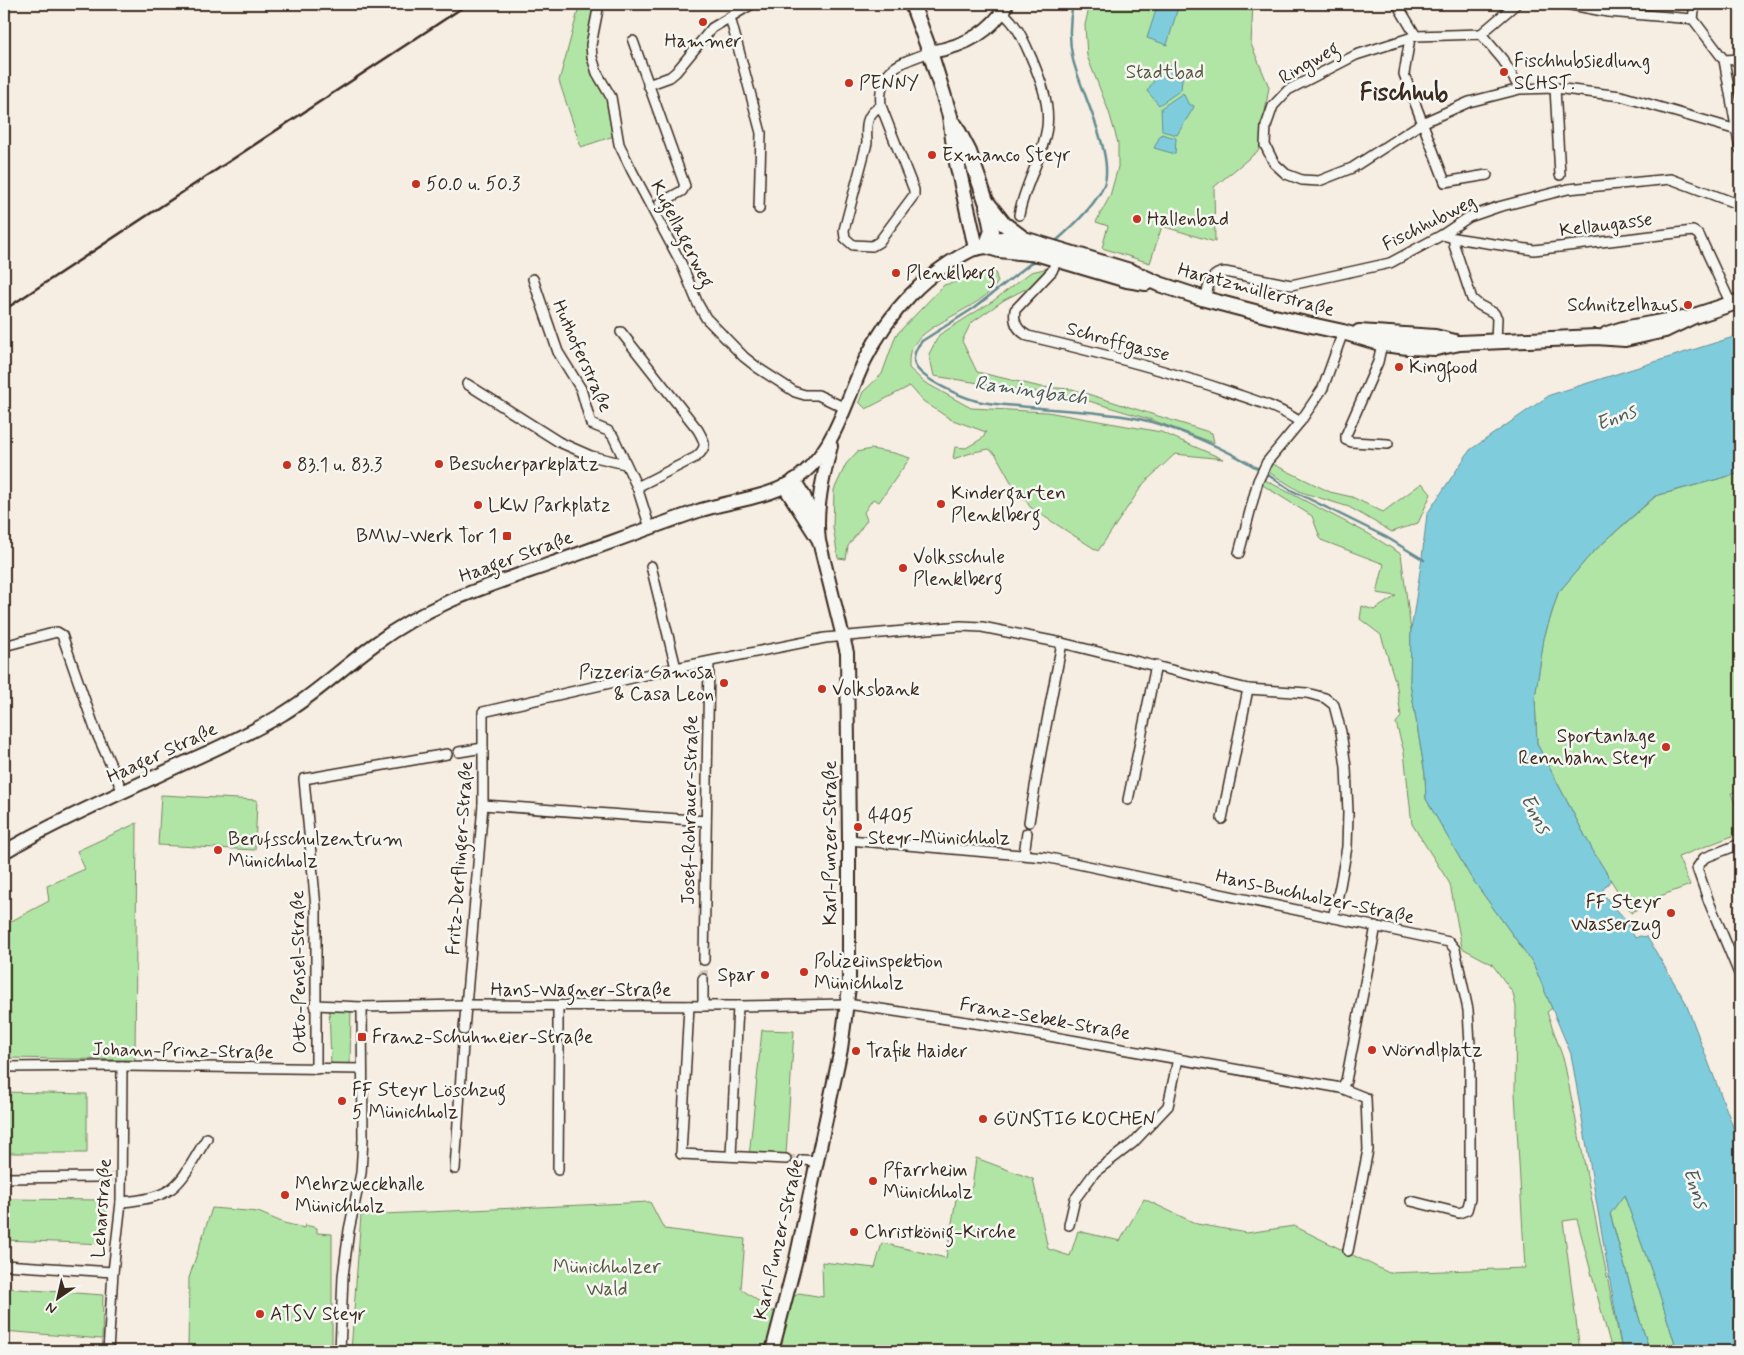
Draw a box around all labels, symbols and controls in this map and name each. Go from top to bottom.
marker: Hammer [697,16,709,28]
place label: Hammer [664,29,742,54]
street label: Ringweg [1274,36,1345,93]
place label: Fischhubsiedlung SCHST. [1514,49,1650,96]
park label: Stadtbad [1126,60,1204,85]
marker: Fischhubsiedlung SCHST. [1498,66,1510,78]
place label: PENNY [859,71,919,96]
marker: PENNY [843,77,855,89]
district label: Fischhub [1360,78,1448,109]
place label: Exmanco Steyr [942,143,1070,169]
marker: Exmanco Steyr [926,149,938,161]
place label: 50.0 u. 50.3 [426,172,521,197]
street label: Kugellagerweg [642,176,720,293]
marker: 50.0 u. 50.3 [410,178,422,190]
street label: Fischhubweg [1378,189,1480,258]
place label: Hallenbad [1147,207,1229,232]
street label: Kellaugasse [1558,207,1654,244]
marker: Hallenbad [1131,213,1143,225]
street label: Haratzmüllerstraße [1175,257,1337,323]
place label: Plenklberg [906,261,996,289]
marker: Plenklberg [890,267,902,279]
place label: Schnitzelhaus [1567,293,1678,318]
street label: Huthoferstraße [546,296,618,416]
marker: Schnitzelhaus [1682,299,1694,311]
street label: Schroffgasse [1063,316,1172,370]
place label: Kingfood [1409,355,1478,383]
marker: Kingfood [1393,361,1405,373]
water label: Ramingbach [973,370,1089,412]
water label: Enns [1592,397,1642,438]
place label: Besucherparkplatz [449,452,599,477]
place label: 83.1 u. 83.3 [297,453,383,478]
marker: Besucherparkplatz [433,458,445,470]
marker: 83.1 u. 83.3 [281,459,293,471]
place label: Kindergarten Plenklberg [951,481,1066,531]
place label: LKW Parkplatz [488,493,611,518]
marker: Kindergarten Plenklberg [935,498,947,510]
marker: LKW Parkplatz [472,499,484,511]
place label: BMW-Werk Tor 1 [356,524,497,549]
street label: Haager Straße [456,525,577,592]
marker: BMW-Werk Tor 1 [501,530,513,542]
place label: Volksschule Plenklberg [913,545,1005,595]
marker: Volksschule Plenklberg [897,562,909,574]
place label: Pizzeria Gamosa & Casa Leon [579,660,714,707]
marker: Pizzeria Gamosa & Casa Leon [718,677,730,689]
place label: Volksbank [832,677,920,702]
marker: Volksbank [816,683,828,695]
street label: Josef-Rohrauer-Straße [676,715,704,905]
street label: Haager Straße [103,716,223,792]
place label: Sportanlage Rennbahn Steyr [1518,724,1656,771]
marker: Sportanlage Rennbahn Steyr [1660,741,1672,753]
street label: Fritz-Derflinger-Straße [441,760,482,956]
street label: Karl-Punzer-Straße [818,760,843,926]
water label: Enns [1513,790,1558,840]
place label: 4405 Steyr-Münichholz [868,804,1010,851]
marker: 4405 Steyr-Münichholz [852,821,864,833]
place label: Berufsschulzentrum Münichholz [228,827,403,874]
marker: Berufsschulzentrum Münichholz [212,844,224,856]
street label: Hans-Buchholzer-Straße [1213,864,1417,930]
street label: Otto-Pensel-Straße [285,890,313,1054]
place label: FF Steyr Wasserzug [1571,890,1661,939]
marker: FF Steyr Wasserzug [1665,907,1677,919]
place label: Polizeiinspektion Münichholz [814,949,943,996]
place label: Spar [718,963,755,988]
marker: Polizeiinspektion Münichholz [798,966,810,978]
marker: Spar [759,969,771,981]
street label: Hans-Wagner-Straße [491,978,671,1006]
street label: Franz-Sebek-Straße [958,992,1132,1046]
place label: Franz-Schuhmeier-Straße [372,1025,593,1050]
marker: Franz-Schuhmeier-Straße [356,1031,368,1043]
street label: Johann-Prinz-Straße [92,1037,274,1065]
place label: Wörndlplatz [1382,1038,1482,1063]
place label: Trafik Haider [866,1039,968,1064]
marker: Wörndlplatz [1366,1044,1378,1056]
marker: Trafik Haider [850,1045,862,1057]
place label: FF Steyr Löschzug 5 Münichholz [352,1078,506,1125]
marker: FF Steyr Löschzug 5 Münichholz [336,1095,348,1107]
place label: GÜNSTIG KOCHEN [993,1107,1156,1132]
marker: GÜNSTIG KOCHEN [977,1113,989,1125]
street label: Karl-Punzer-Straße [748,1156,810,1322]
street label: Leharstraße [86,1157,118,1259]
place label: Pfarrheim Münichholz [883,1158,973,1205]
water label: Enns [1676,1164,1715,1214]
place label: Mehrzweckhalle Münichholz [295,1172,425,1219]
marker: Pfarrheim Münichholz [867,1175,879,1187]
marker: Mehrzweckhalle Münichholz [279,1189,291,1201]
place label: Christkönig-Kirche [864,1220,1016,1248]
marker: Christkönig-Kirche [848,1226,860,1238]
park label: Münichholzer Wald [553,1255,661,1302]
north arrow [32,1272,82,1322]
text: N [42,1298,60,1318]
place label: ATSV Steyr [270,1302,366,1327]
marker: ATSV Steyr [254,1308,266,1320]

